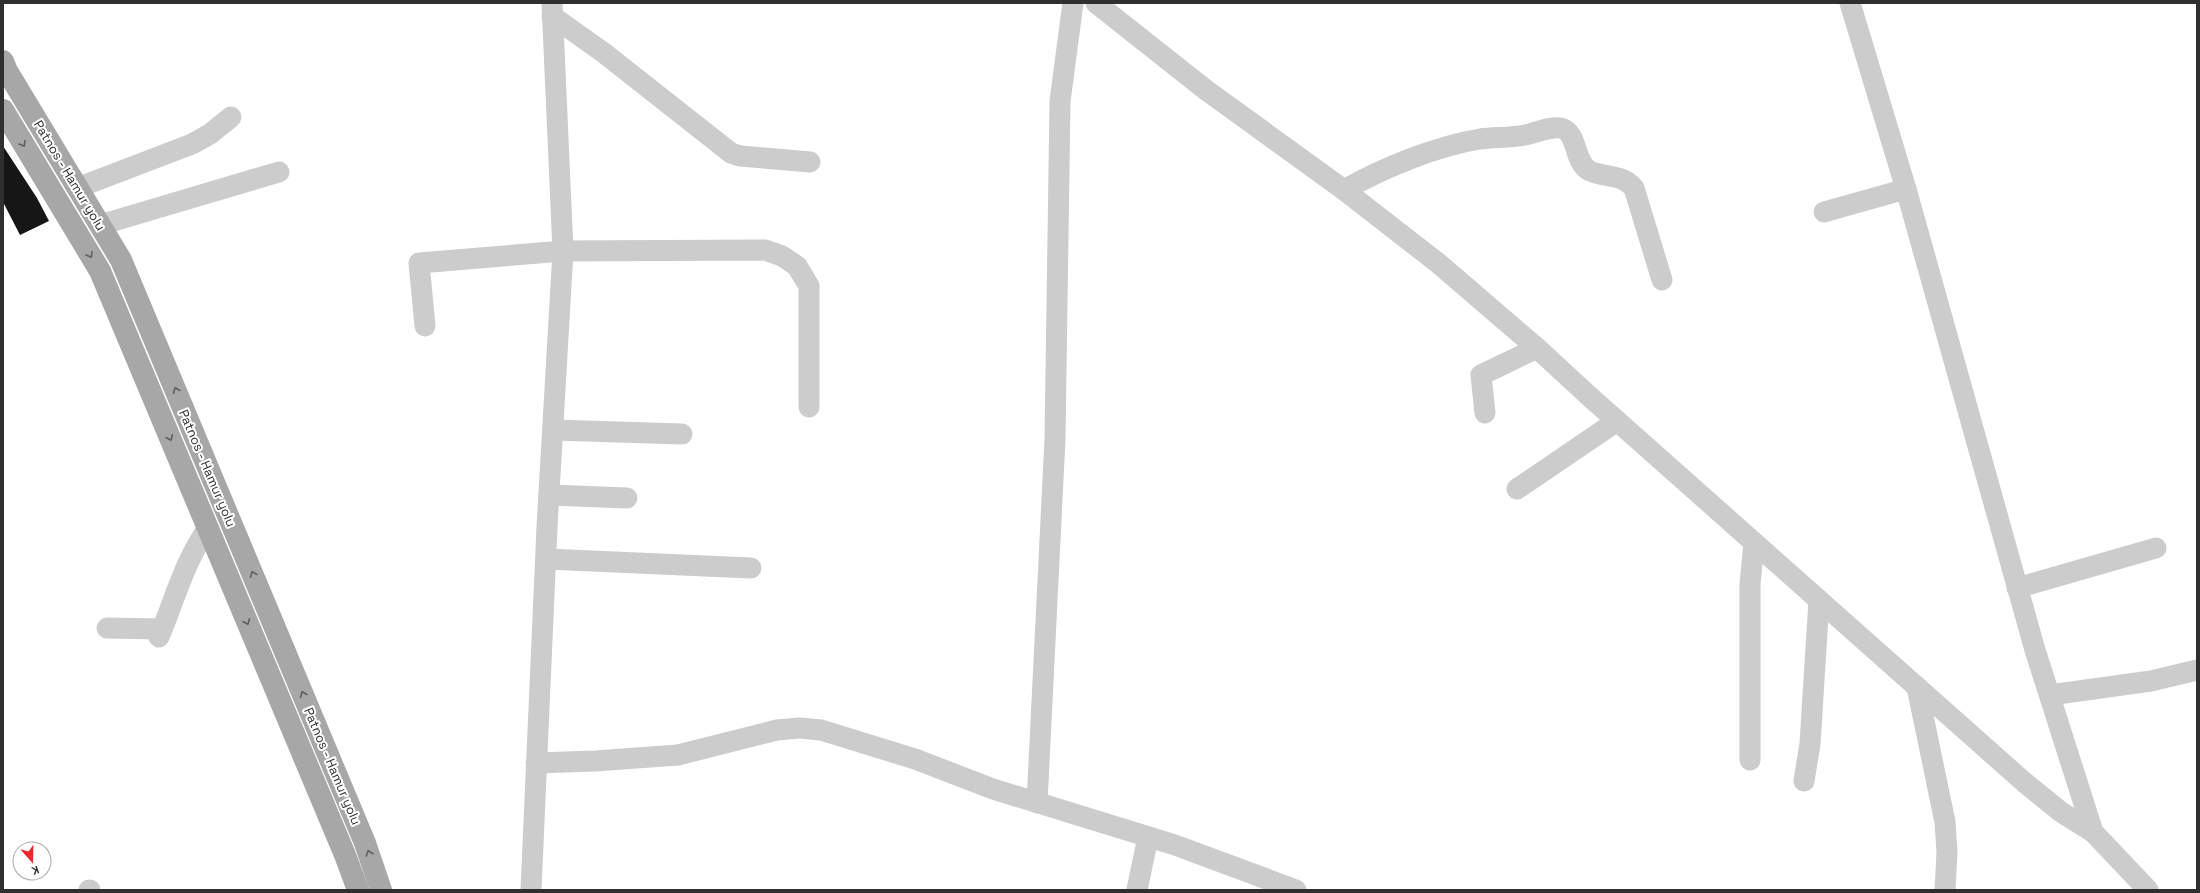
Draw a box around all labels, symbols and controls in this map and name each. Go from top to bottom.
street label: Patnos - Hamur yolu [30,117,109,234]
one-way arrow [19,140,26,147]
one-way arrow [86,251,93,258]
one-way arrow [172,386,180,393]
street label: Patnos - Hamur yolu [175,407,240,529]
one-way arrow [165,434,173,442]
one-way arrow [250,571,258,579]
one-way arrow [243,619,251,626]
one-way arrow [300,691,308,699]
street label: Patnos - Hamur yolu [300,705,365,827]
north arrow [12,841,52,881]
one-way arrow [365,850,374,857]
text: K [30,863,41,878]

